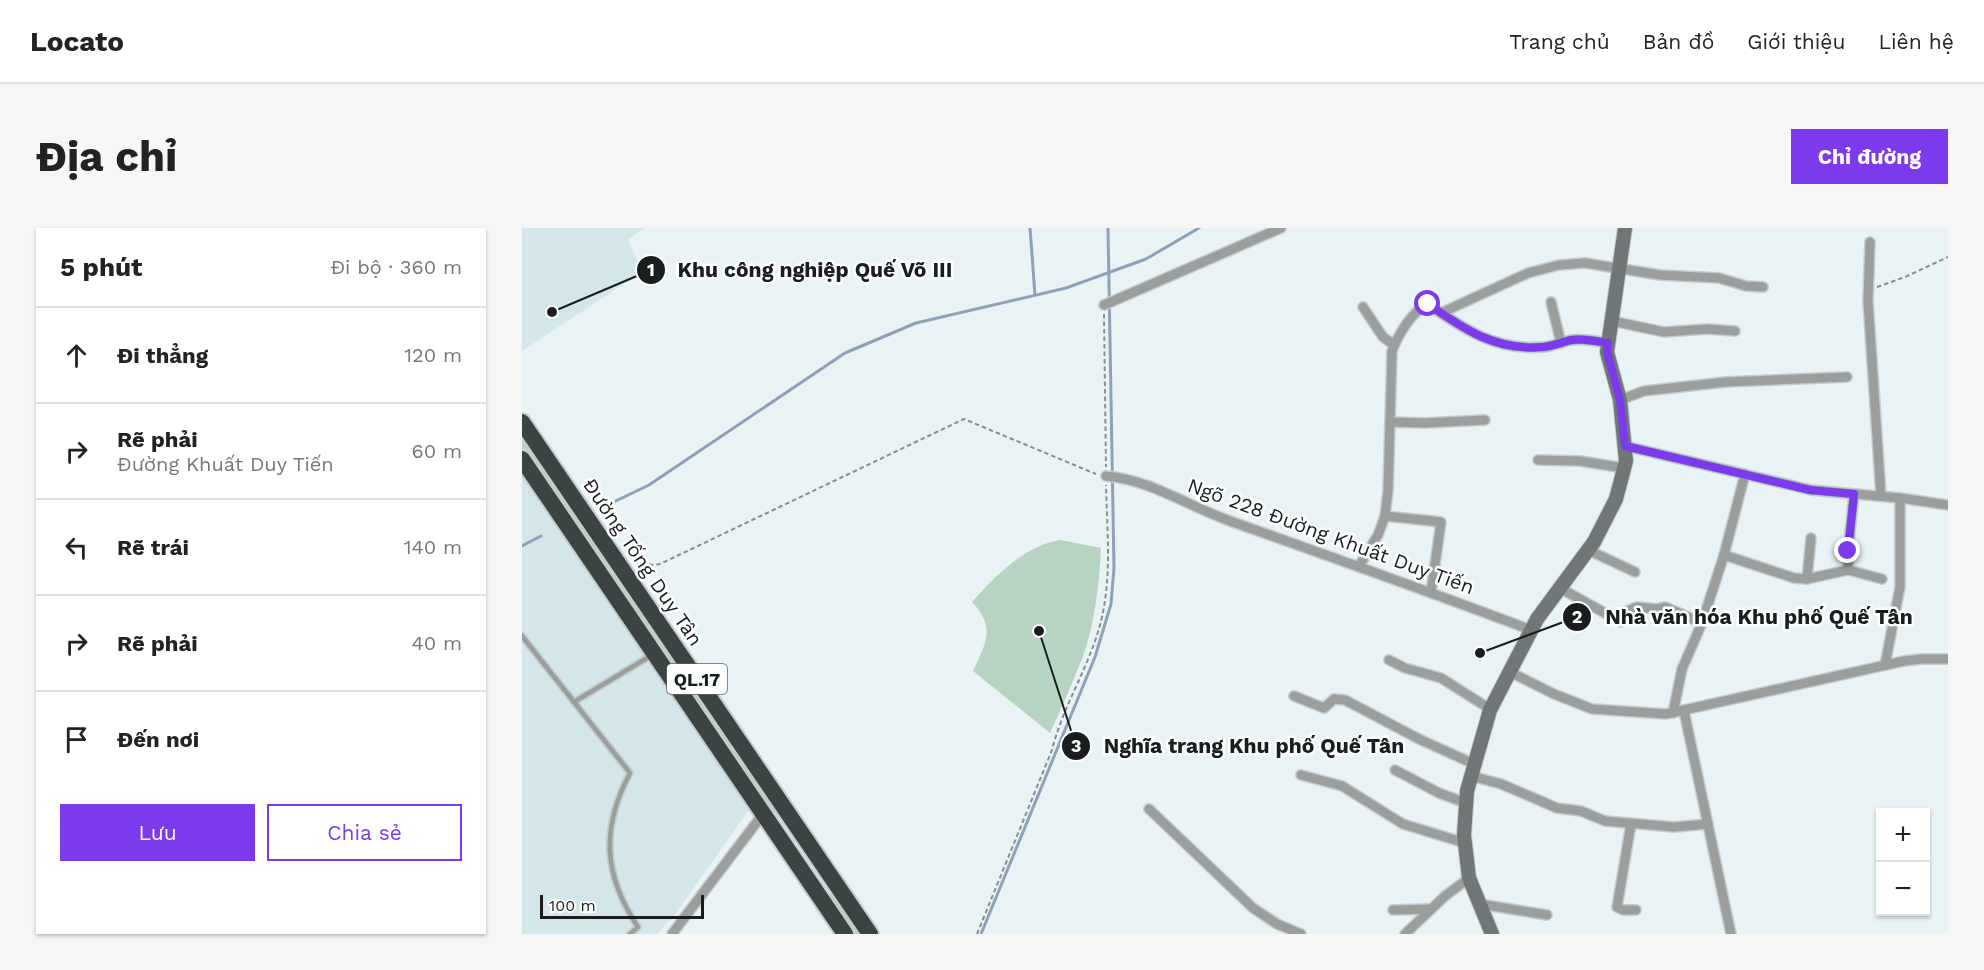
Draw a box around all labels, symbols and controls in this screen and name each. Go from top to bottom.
text: Locato [30,25,124,58]
text: Trang chủ [1509,29,1610,54]
text: Bản đồ [1643,29,1714,54]
text: Giới thiệu [1747,29,1845,54]
text: Liên hệ [1878,29,1954,54]
button: Chỉ đường [1791,129,1948,184]
text: Địa chỉ [36,132,177,181]
callout: Khu công nghiệp Quế Võ III [636,250,965,289]
text: 5 phút [60,252,142,282]
text: Đi bộ · 360 m [330,255,462,279]
text: Khu công nghiệp Quế Võ III [678,257,952,282]
text: 1 [647,259,655,280]
route start [1414,290,1440,316]
icon: ahead [60,339,93,372]
text: Đi thẳng [117,343,208,368]
text: 120 m [404,343,462,367]
text: Rẽ phải [117,427,198,452]
icon: right [60,435,93,468]
text: 60 m [412,439,462,463]
text: Đường Khuất Duy Tiến [117,452,334,476]
street label: Ngõ 228 Đường Khuất Duy Tiến [1184,473,1478,599]
street label: Đường Tống Duy Tân [578,474,708,650]
icon: left [60,531,93,564]
text: Rẽ trái [117,535,189,560]
text: 140 m [404,535,462,559]
route end [1834,537,1860,563]
callout: Nhà văn hóa Khu phố Quế Tân [1562,597,1925,636]
text: Nhà văn hóa Khu phố Quế Tân [1605,604,1913,629]
text: 2 [1572,606,1582,627]
icon: right [60,627,93,660]
text: Rẽ phải [117,631,198,656]
text: 40 m [411,631,462,655]
road number: QL.17 [667,664,727,694]
icon: arrive [60,723,93,756]
callout: Nghĩa trang Khu phố Quế Tân [1061,726,1416,765]
text: Đến nơi [117,727,199,752]
text: Nghĩa trang Khu phố Quế Tân [1104,733,1404,758]
text: 3 [1071,735,1081,756]
button: Lưu [60,804,255,861]
button: Chia sẻ [267,804,462,861]
map controls [1876,808,1930,916]
button: + [1876,808,1930,862]
button: − [1876,862,1930,916]
scale bar [540,892,704,920]
text: 100 m [549,896,596,915]

